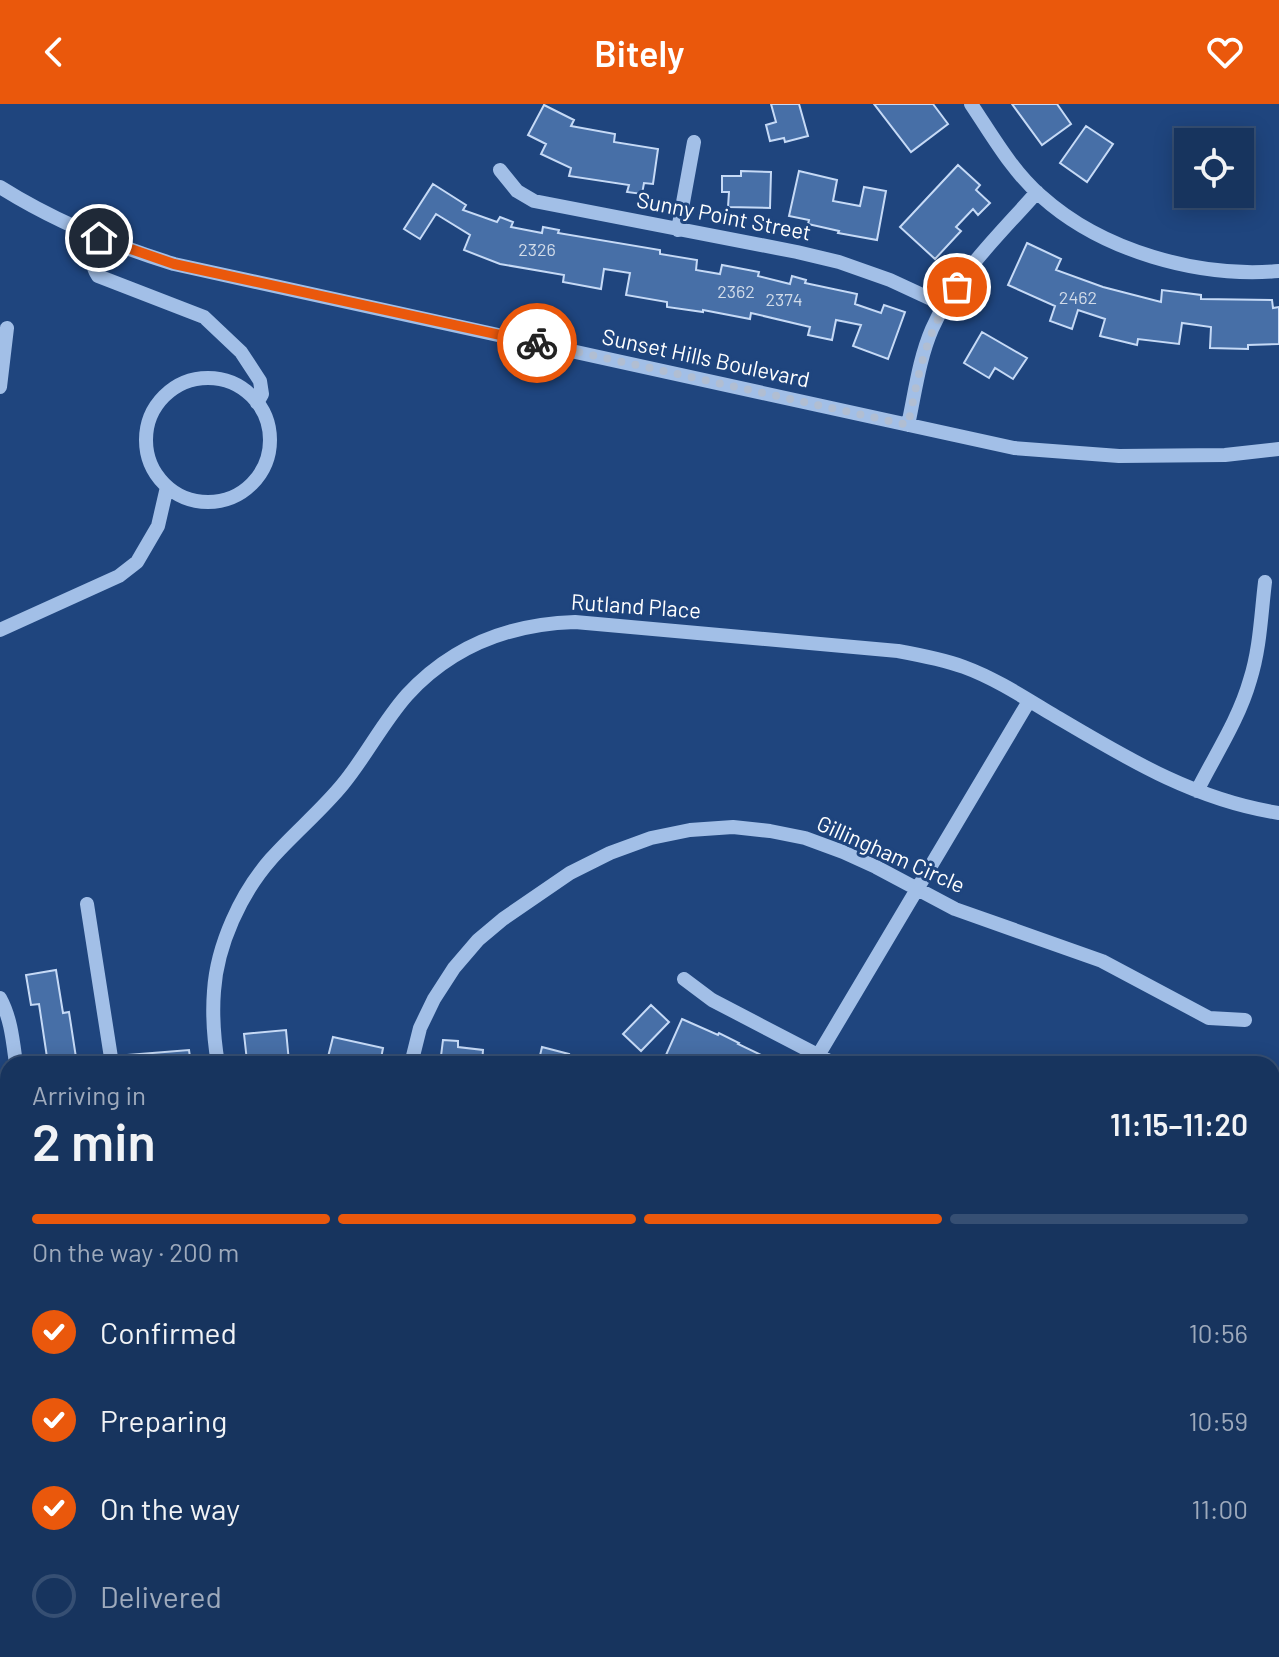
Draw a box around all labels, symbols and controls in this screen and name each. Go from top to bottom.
icon: back [32,30,76,74]
icon: heart [1203,30,1247,74]
text: Bitely [594,31,685,74]
map controls [1174,128,1254,208]
button: locate [1174,128,1254,208]
street label: Sunny Point Street [635,185,814,245]
pin [65,204,133,272]
icon: home [77,216,121,260]
house number: 2326 [518,238,556,260]
pin [923,253,991,321]
icon: bag [935,265,979,309]
house number: 2362 [717,280,755,302]
house number: 2462 [1059,286,1097,308]
house number: 2374 [765,288,803,310]
courier [497,303,577,383]
icon: bike [515,321,559,365]
street label: Sunset Hills Boulevard [600,322,812,392]
street label: Rutland Place [570,587,702,623]
street label: Gillingham Circle [813,809,969,897]
text: Arriving in [32,1079,146,1110]
text: 11:15–11:20 [1110,1106,1248,1142]
text: 2 min [32,1109,156,1171]
text: On the way · 200 m [32,1236,239,1267]
icon: check [32,1310,76,1354]
text: Confirmed [100,1314,237,1350]
text: 10:56 [1189,1317,1248,1348]
icon: check [32,1398,76,1442]
text: Preparing [100,1402,227,1438]
text: 10:59 [1188,1405,1248,1436]
icon: check [32,1486,76,1530]
text: On the way [100,1490,240,1526]
text: 11:00 [1192,1493,1248,1524]
text: Delivered [100,1578,222,1614]

